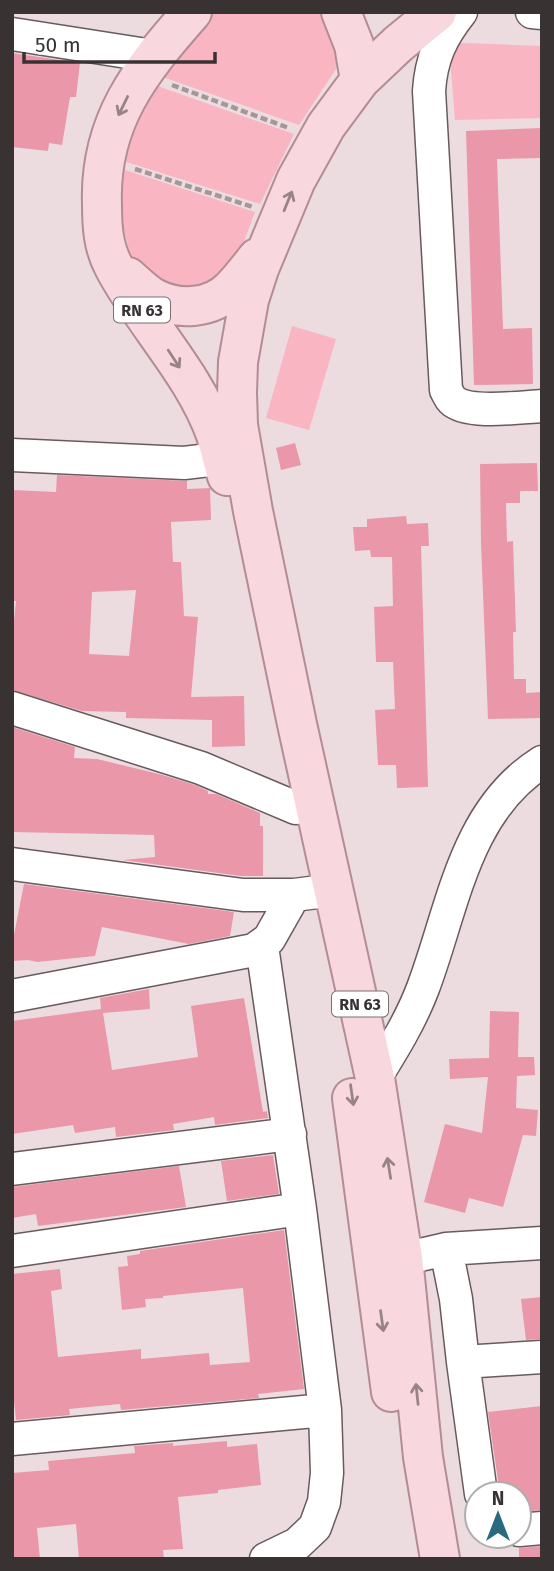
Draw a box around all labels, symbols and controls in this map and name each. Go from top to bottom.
scale bar [24,21,215,65]
text: 50 m [35,32,81,58]
one-way arrow [115,95,129,116]
one-way arrow [282,190,295,212]
road number: RN 63 [114,298,170,322]
one-way arrow [168,349,182,369]
road number: RN 63 [332,992,388,1016]
one-way arrow [346,1083,359,1106]
one-way arrow [382,1158,395,1180]
one-way arrow [375,1309,388,1331]
one-way arrow [410,1383,423,1406]
north arrow [463,1480,533,1550]
text: N [492,1487,504,1510]

